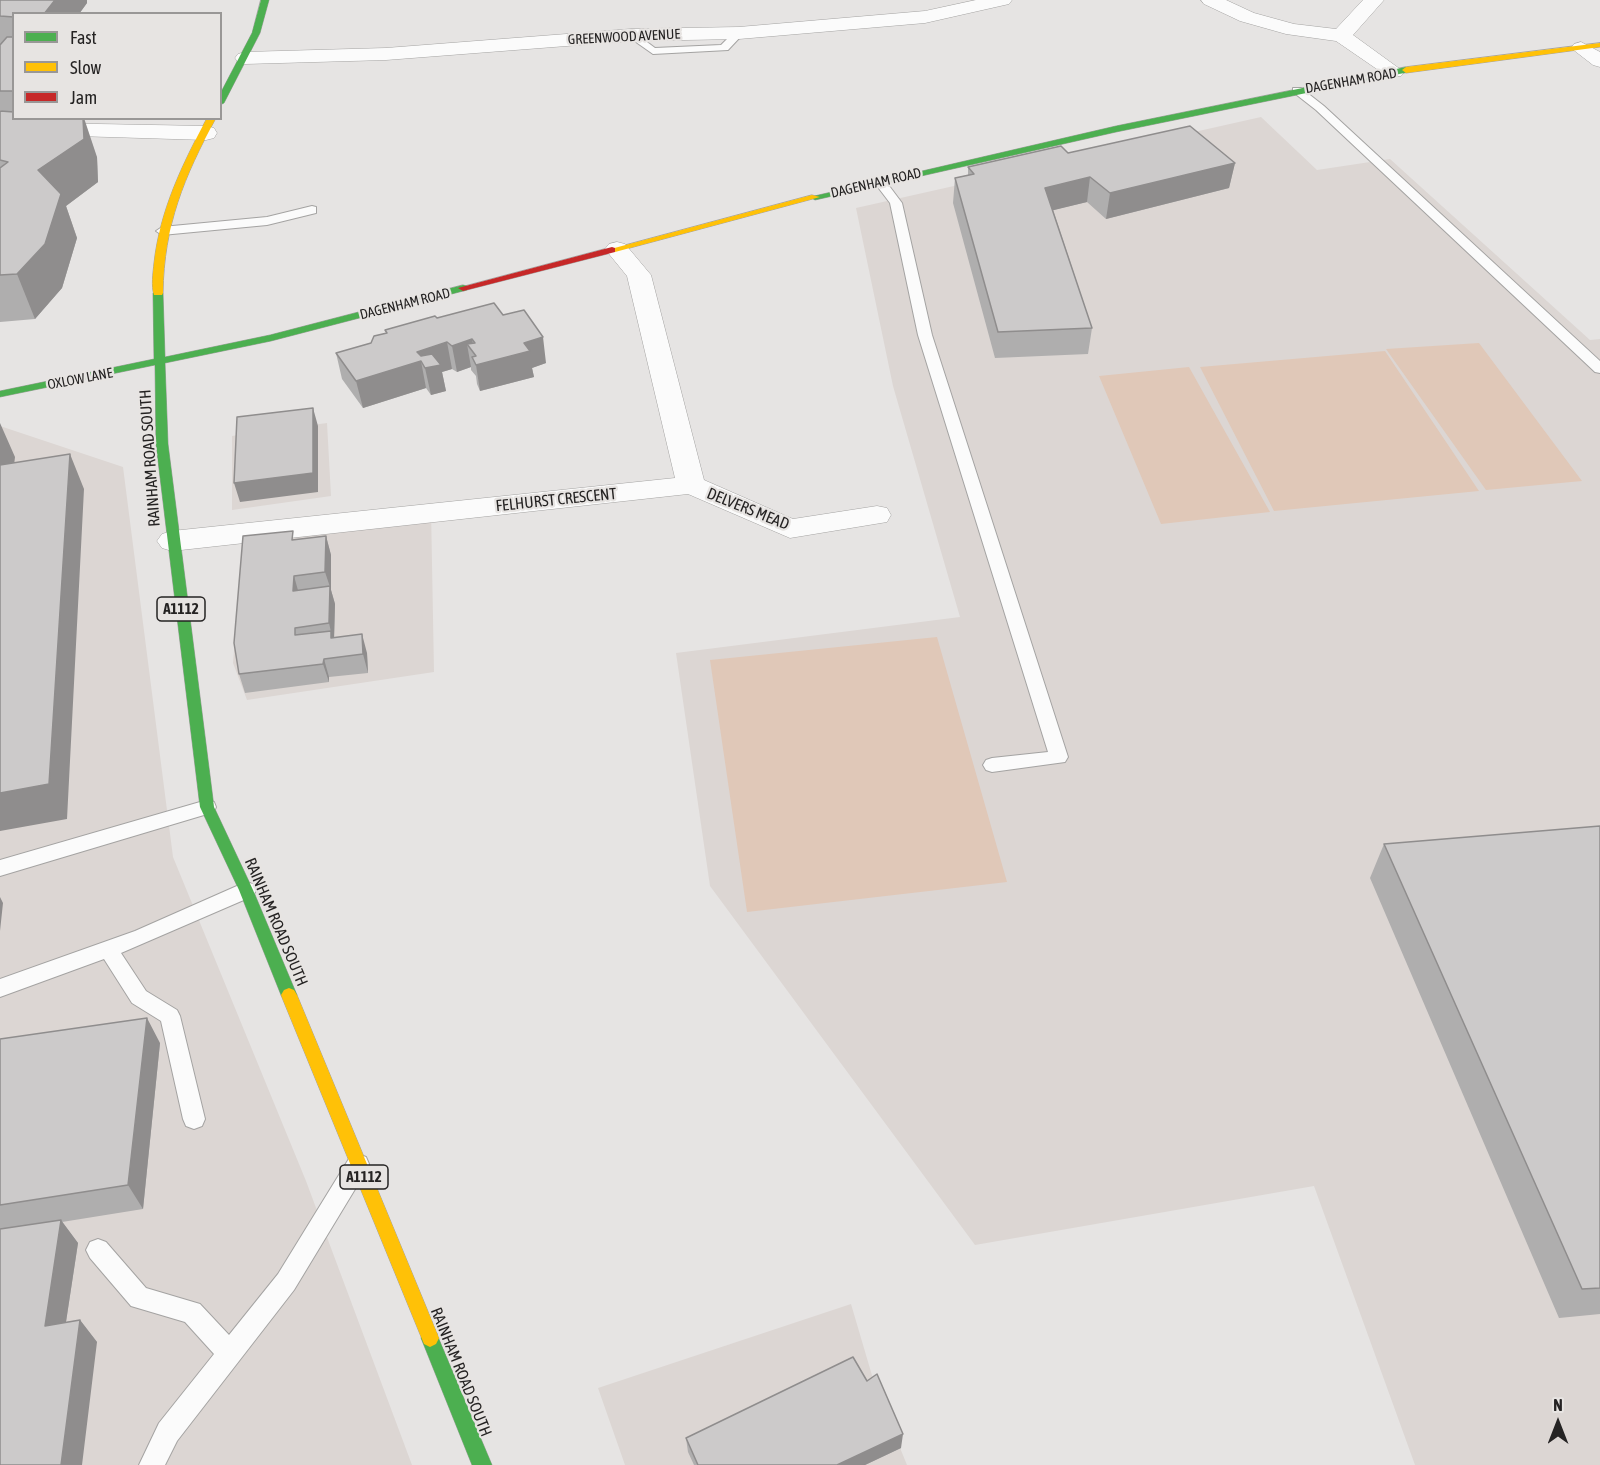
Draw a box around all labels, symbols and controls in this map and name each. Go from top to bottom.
legend [12,12,222,120]
street label: GREENWOOD AVENUE [567,26,681,48]
text: Fast [70,27,97,48]
text: Slow [70,57,101,78]
street label: DAGENHAM ROAD [1304,65,1398,97]
text: Jam [70,87,97,108]
street label: DAGENHAM ROAD [829,164,923,202]
street label: DAGENHAM ROAD [358,285,452,323]
street label: OXLOW LANE [46,364,114,394]
street label: RAINHAM ROAD SOUTH [136,389,164,527]
street label: FELHURST CRESCENT [495,484,617,516]
street label: DELVERS MEAD [704,484,792,534]
road number: A1112 [157,597,205,621]
street label: RAINHAM ROAD SOUTH [240,855,312,989]
road number: A1112 [340,1165,388,1189]
street label: RAINHAM ROAD SOUTH [426,1305,496,1439]
north arrow [1528,1393,1588,1453]
text: N [1553,1396,1563,1414]

